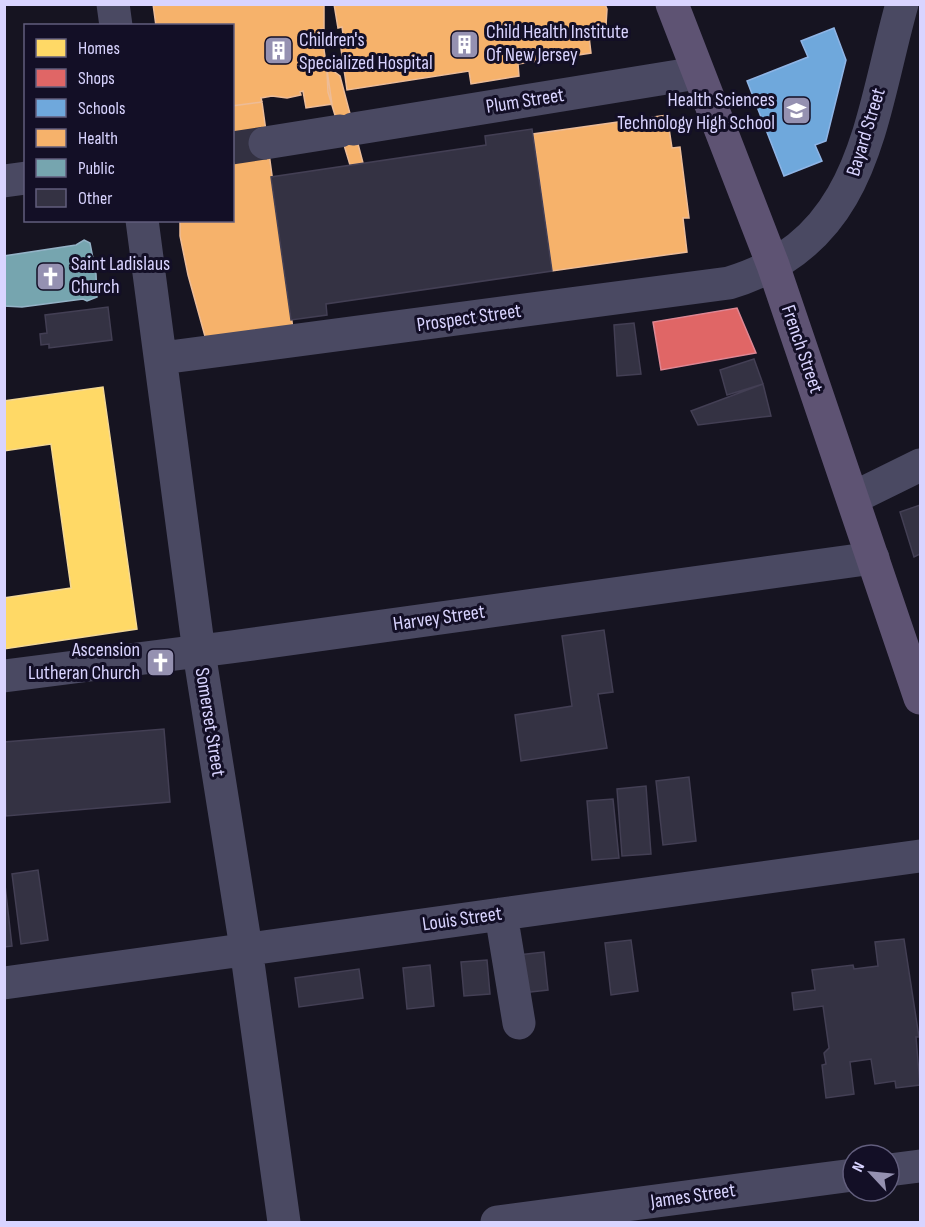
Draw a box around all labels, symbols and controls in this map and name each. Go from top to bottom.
place label: Child Health Institute Of New Jersey [486,20,629,67]
legend [24,24,234,222]
place label: Children's Specialized Hospital [299,28,433,75]
building icon: Child Health Institute Of New Jersey [449,28,481,60]
building icon: Children's Specialized Hospital [262,35,294,67]
text: Homes [78,38,120,59]
text: Shops [78,68,115,89]
street label: Plum Street [484,83,566,119]
street label: Bayard Street [841,85,891,179]
place label: Health Sciences Technology High School [617,88,775,135]
school or university icon: Health Sciences Technology High School [780,95,812,127]
text: Schools [78,98,125,119]
text: Health [78,128,118,149]
text: Public [78,158,115,179]
text: Other [78,188,112,209]
place label: Saint Ladislaus Church [71,252,170,299]
church icon: Saint Ladislaus Church [34,260,66,292]
street label: Prospect Street [415,299,523,337]
street label: French Street [776,302,828,396]
street label: Harvey Street [392,600,486,636]
place label: Ascension Lutheran Church [28,638,140,685]
church icon: Ascension Lutheran Church [145,646,177,678]
street label: Somerset Street [190,666,230,778]
street label: Louis Street [421,902,503,936]
north arrow [841,1143,901,1203]
text: N [848,1159,869,1175]
street label: James Street [648,1178,737,1214]

